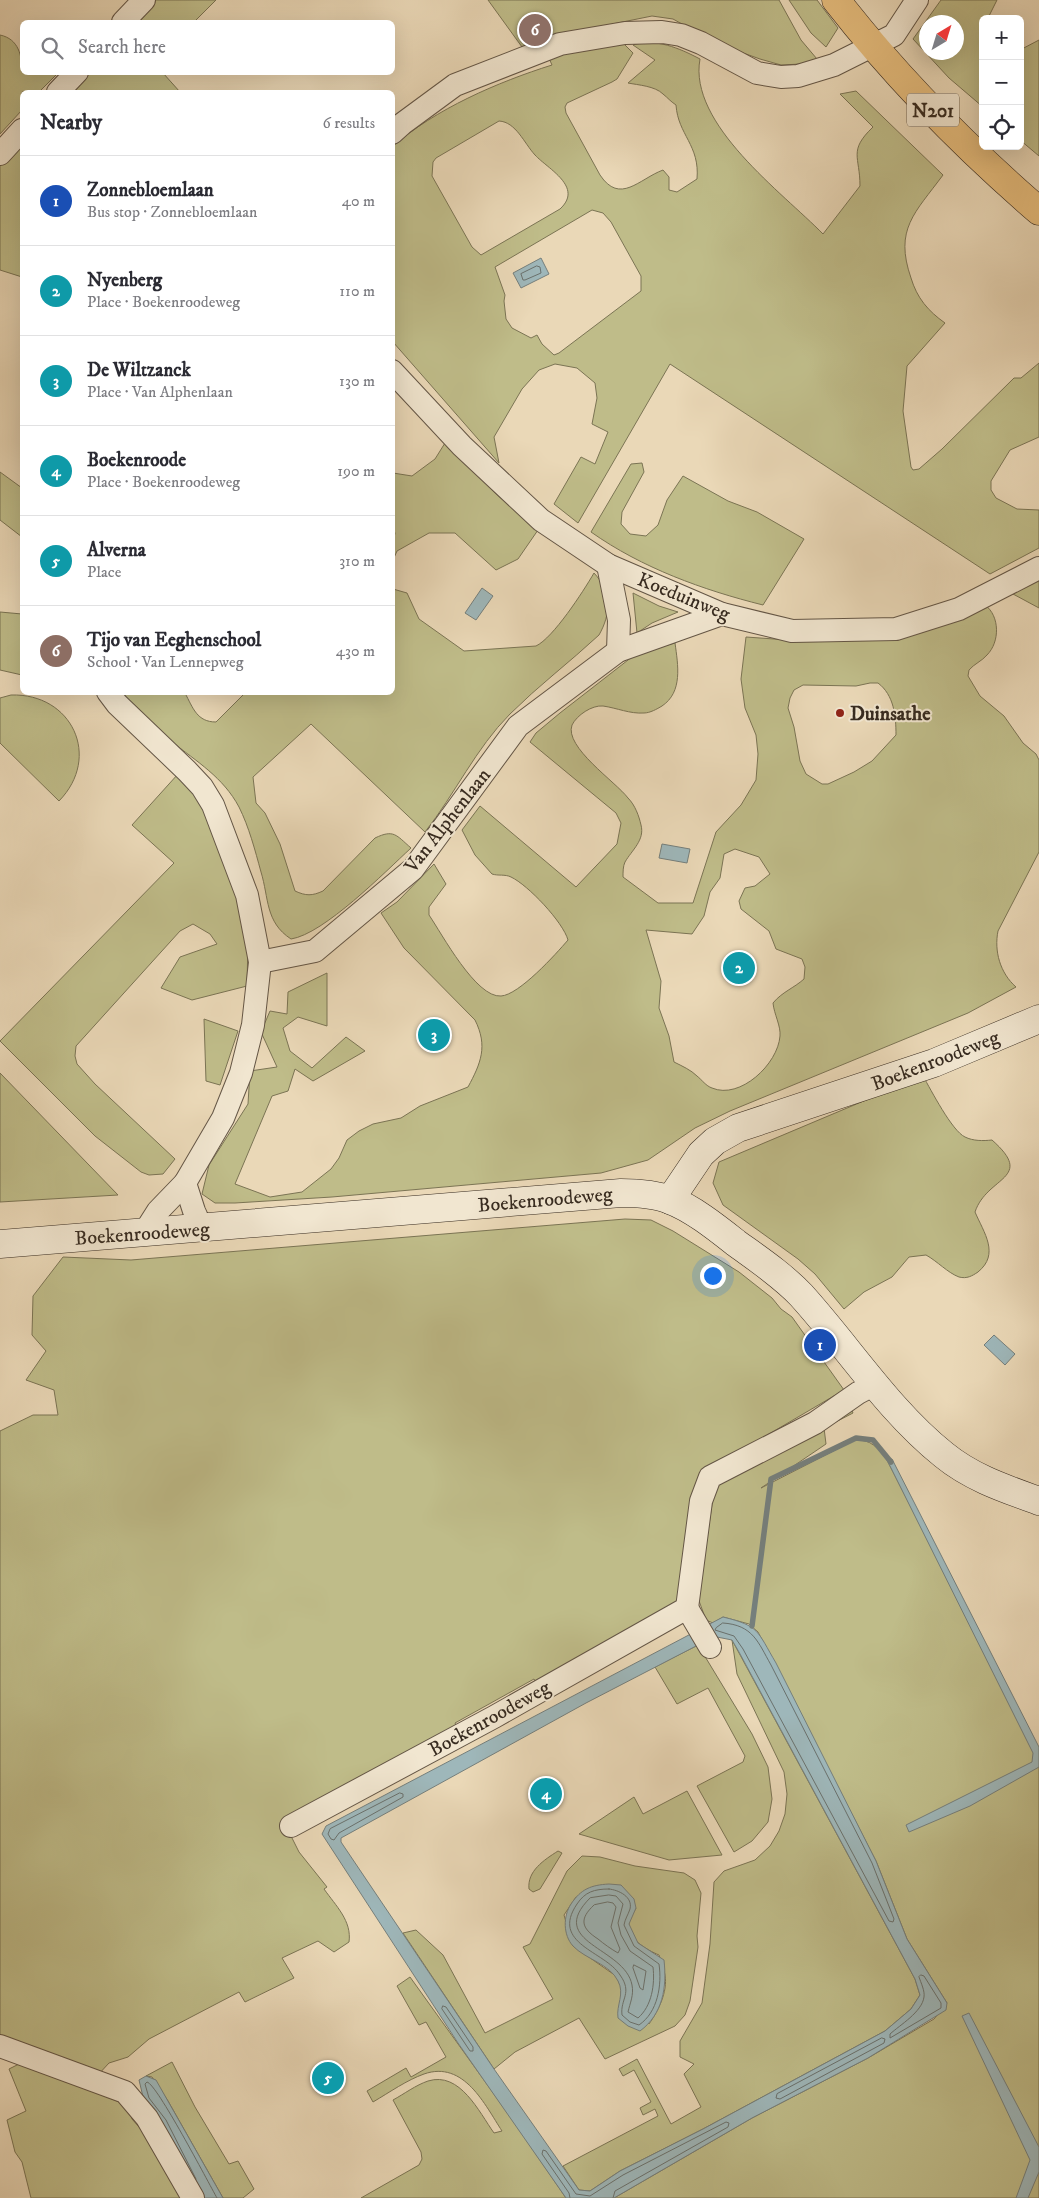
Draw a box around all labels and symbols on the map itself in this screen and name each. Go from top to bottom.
pin: 6 [519,11,551,49]
north arrow [919,15,964,60]
road number: N201 [907,94,959,126]
street label: Koeduinweg [633,567,734,627]
place label: Duinsathe [850,702,931,727]
marker: Duinsathe [834,707,846,719]
street label: Van Alphenlaan [399,763,497,879]
pin: 2 [723,949,755,987]
pin: 3 [418,1016,450,1054]
street label: Boekenroodeweg [868,1025,1003,1097]
street label: Boekenroodeweg [477,1182,614,1219]
street label: Boekenroodeweg [74,1217,211,1252]
your location [700,1263,726,1289]
pin: 1 [804,1326,836,1364]
street label: Boekenroodeweg [425,1676,555,1763]
pin: 4 [530,1775,562,1813]
pin: 5 [312,2059,344,2097]

